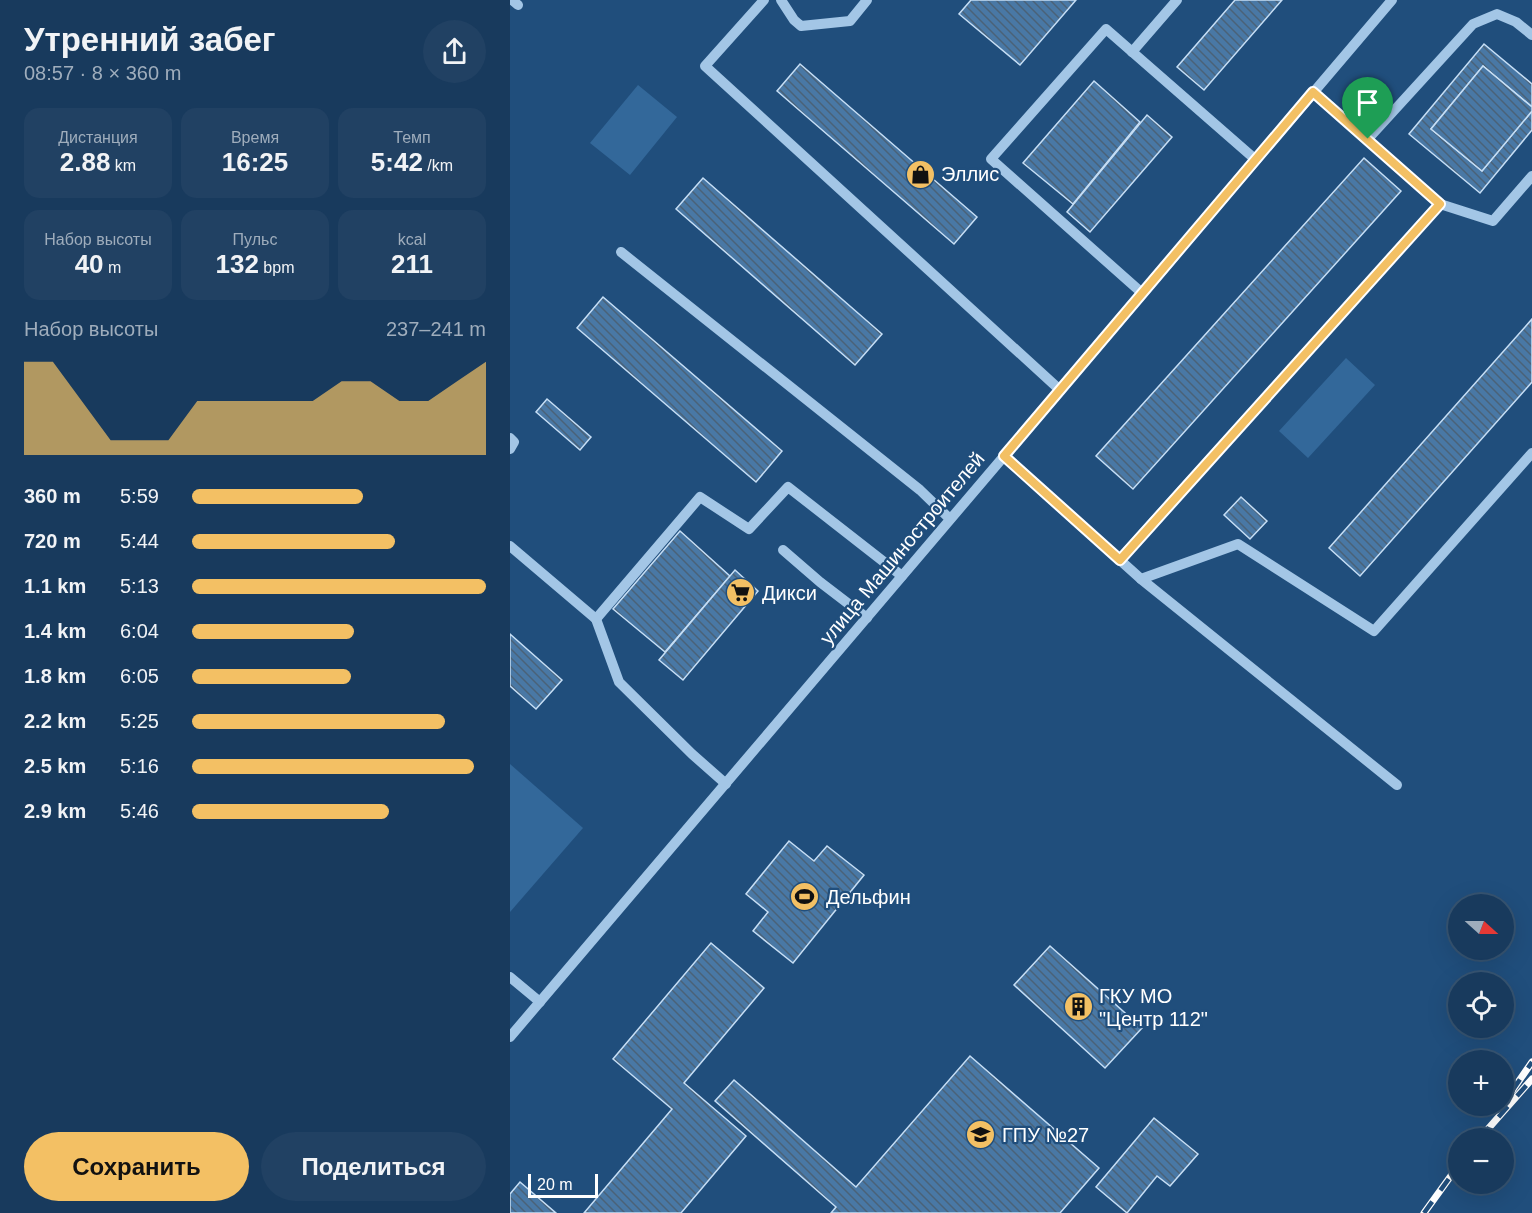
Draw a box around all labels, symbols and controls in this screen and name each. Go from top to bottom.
button: share [423,20,486,83]
text: Утренний забег [24,21,276,58]
text: 08:57 · 8 × 360 m [24,62,181,84]
pin [1342,77,1393,139]
icon: arrive [1351,86,1384,119]
text: Дистанция [58,129,138,146]
text: Время [231,129,279,146]
text: Темп [393,129,431,146]
text: 2.88 [60,147,110,177]
text: 16:25 [222,147,288,177]
text: 5:42 [371,147,423,177]
text: km [110,157,136,174]
text: /km [423,157,453,174]
shop icon: Эллис [904,158,936,190]
place label: Эллис [941,163,999,185]
text: Набор высоты [44,231,152,248]
text: Пульс [233,231,277,248]
text: kcal [398,231,426,248]
text: 40 [75,249,104,279]
text: 132 [216,249,259,279]
text: 211 [391,249,433,279]
text: m [104,259,121,276]
text: bpm [259,259,294,276]
text: Набор высоты [24,318,158,340]
text: 237–241 m [386,318,486,340]
street label: улица Машиностроителей [815,448,989,648]
text: 360 m [24,485,81,507]
text: 5:59 [120,485,159,507]
text: 720 m [24,530,81,552]
text: 5:44 [120,530,159,552]
text: 1.1 km [24,575,86,597]
text: 5:13 [120,575,159,597]
supermarket icon: Дикси [725,577,757,609]
place label: Дикси [762,582,817,604]
text: 1.4 km [24,620,86,642]
text: 6:04 [120,620,159,642]
text: 1.8 km [24,665,86,687]
text: 6:05 [120,665,159,687]
text: 2.2 km [24,710,86,732]
text: 5:25 [120,710,159,732]
text: 2.5 km [24,755,86,777]
text: 5:16 [120,755,159,777]
text: 2.9 km [24,800,86,822]
text: 5:46 [120,800,159,822]
sports icon: Дельфин [789,881,821,913]
place label: Дельфин [826,886,911,908]
north arrow [1448,894,1514,960]
map controls [1448,894,1514,1194]
button: locate [1448,972,1514,1038]
place label: ГКУ МО "Центр 112" [1099,985,1208,1030]
building icon: ГКУ МО "Центр 112" [1062,991,1094,1023]
button: + [1448,1050,1514,1116]
school or university icon: ГПУ №27 [965,1119,997,1151]
place label: ГПУ №27 [1002,1124,1089,1146]
button: − [1448,1128,1514,1194]
button: Сохранить [24,1132,249,1201]
button: Поделиться [261,1132,486,1201]
scale bar [528,1171,598,1198]
text: 20 m [537,1176,573,1193]

